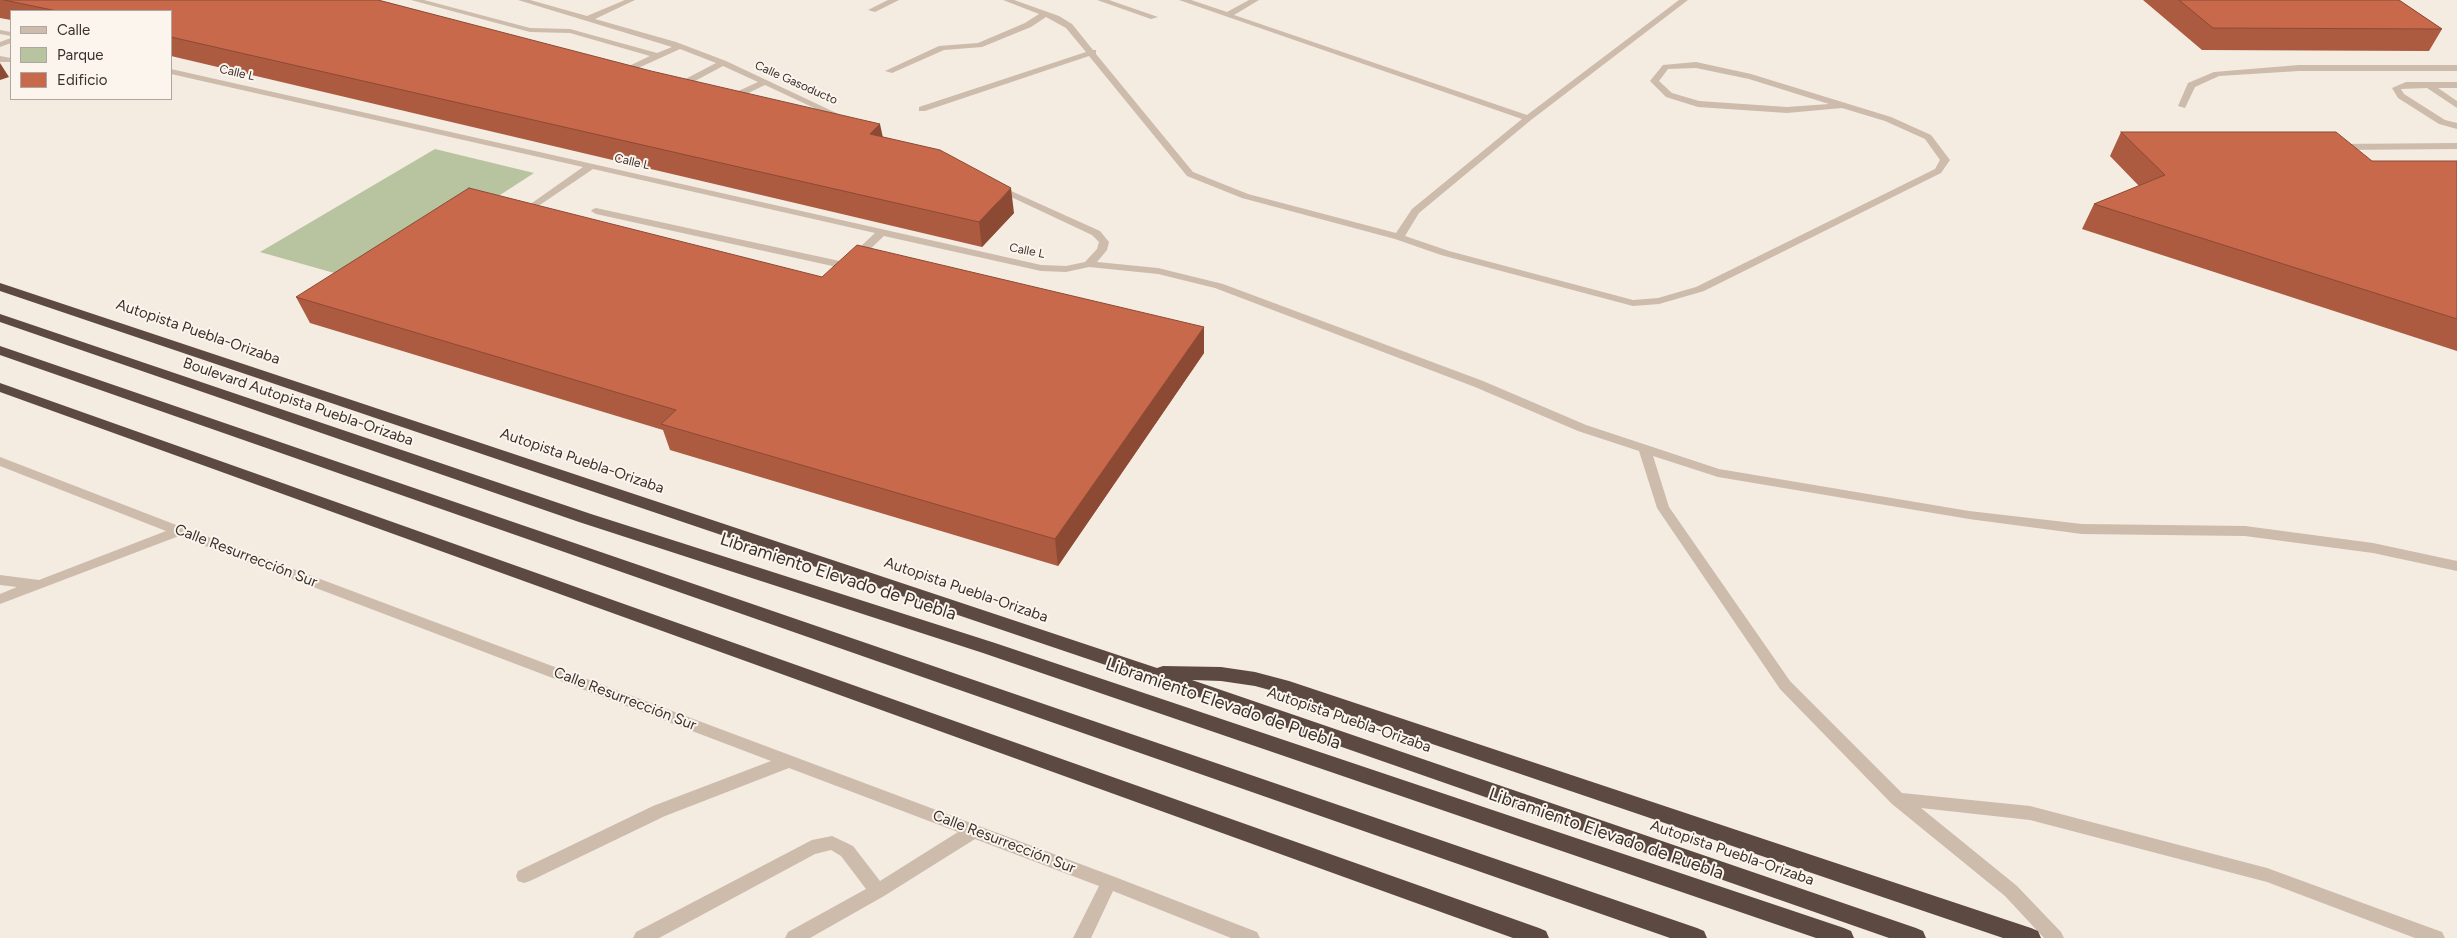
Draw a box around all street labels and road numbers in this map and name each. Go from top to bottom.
street label: Calle Gasoducto [752,58,840,108]
street label: Calle L [218,62,256,84]
street label: Calle L [613,151,651,173]
street label: Calle L [1008,241,1046,261]
street label: Autopista Puebla-Orizaba [114,295,282,369]
street label: Boulevard Autopista Puebla-Orizaba [180,354,416,450]
street label: Autopista Puebla-Orizaba [498,424,666,498]
street label: Calle Resurrección Sur [172,520,320,592]
street label: Libramiento Elevado de Puebla [717,529,959,625]
street label: Autopista Puebla-Orizaba [882,553,1050,627]
street label: Libramiento Elevado de Puebla [1103,654,1343,754]
street label: Calle Resurrección Sur [551,663,699,735]
street label: Autopista Puebla-Orizaba [1265,683,1433,757]
street label: Libramiento Elevado de Puebla [1486,784,1726,884]
street label: Calle Resurrección Sur [930,806,1078,878]
street label: Autopista Puebla-Orizaba [1648,816,1816,890]

